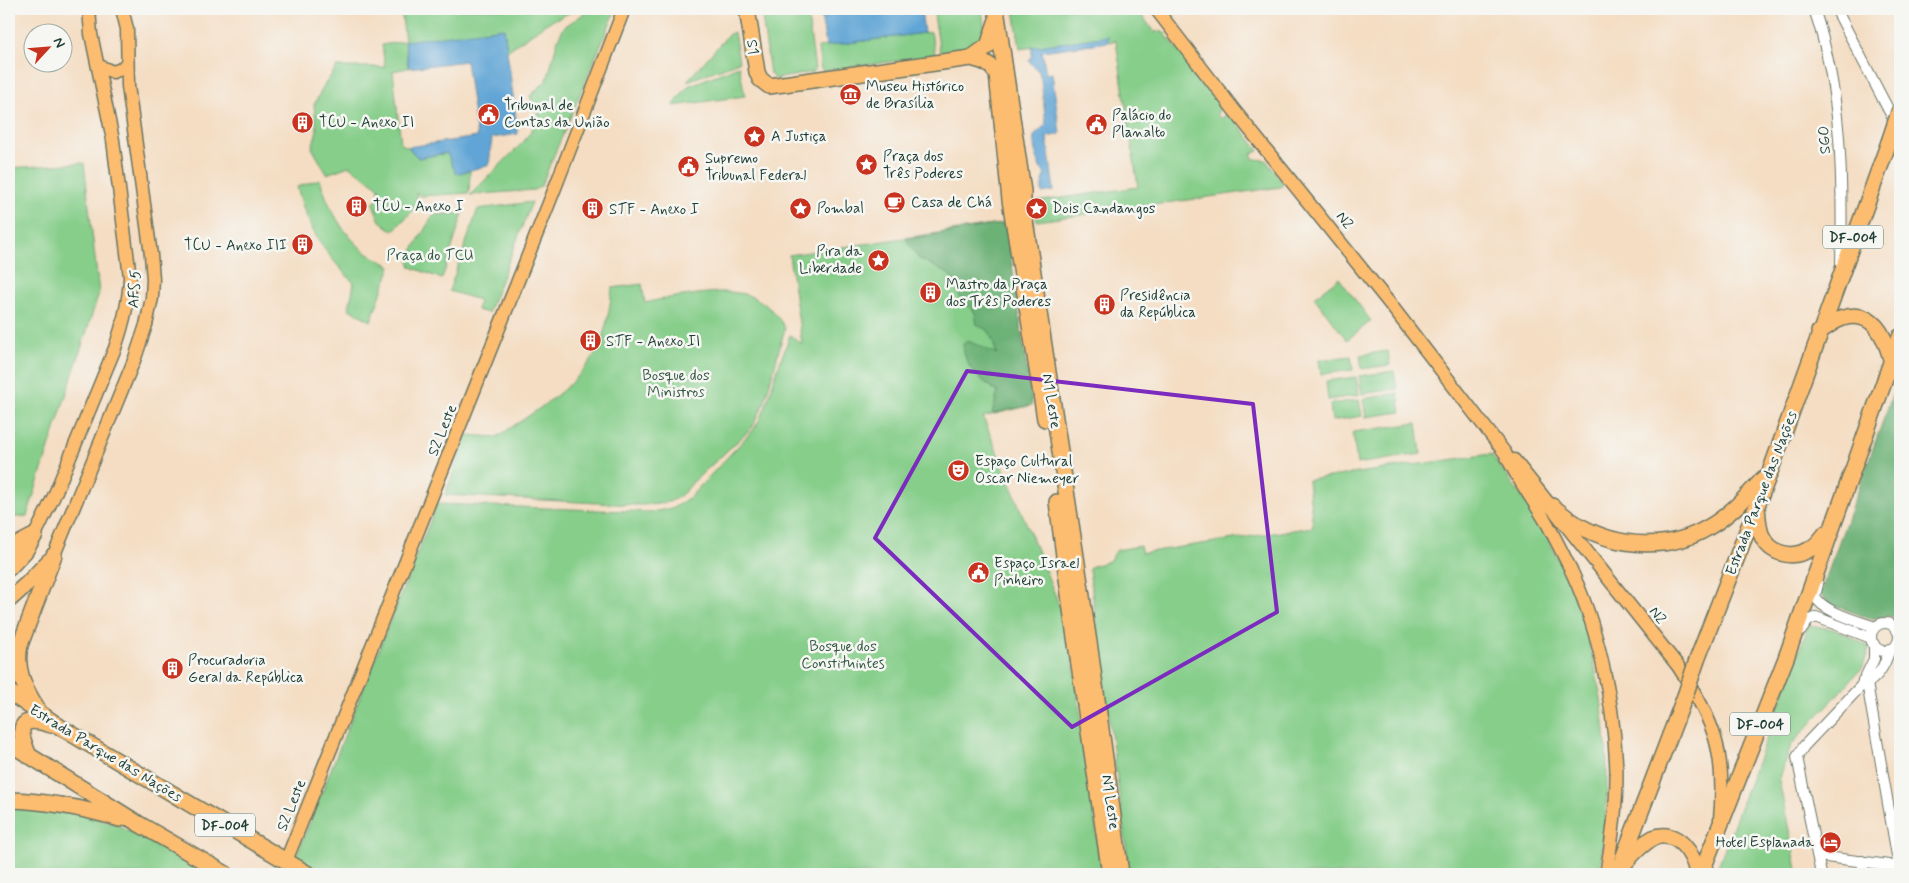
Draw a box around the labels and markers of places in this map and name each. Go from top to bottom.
place label: Museu Histórico de Brasília [866,77,964,114]
museum icon: Museu Histórico de Brasília [838,83,862,107]
place label: Tribunal de Contas da União [504,96,610,133]
public building icon: Tribunal de Contas da União [476,102,500,126]
place label: Palácio do Planalto [1112,106,1171,143]
building icon: TCU - Anexo II [291,110,315,134]
public building icon: Palácio do Planalto [1084,112,1108,136]
place label: TCU - Anexo II [319,113,414,133]
place icon: A Justiça [743,124,767,148]
place label: A Justiça [771,127,827,147]
place label: Praça dos Três Poderes [883,147,963,184]
place label: Supremo Tribunal Federal [705,149,806,186]
place icon: Praça dos Três Poderes [855,153,879,177]
public building icon: Supremo Tribunal Federal [677,155,701,179]
cafe icon: Casa de Chá [883,190,907,214]
place label: Casa de Chá [911,193,992,213]
building icon: TCU - Anexo I [345,194,369,218]
place icon: Pombal [789,196,813,220]
place icon: Dois Candangos [1024,196,1048,220]
place label: TCU - Anexo I [373,197,464,217]
building icon: STF - Anexo I [581,197,605,221]
place label: Pombal [817,199,864,219]
place label: Dois Candangos [1052,199,1156,219]
place label: STF - Anexo I [609,200,699,220]
building icon: TCU - Anexo III [291,233,315,257]
place label: TCU - Anexo III [184,236,287,256]
place label: Pira da Liberdade [799,242,863,279]
place icon: Pira da Liberdade [866,248,890,272]
place label: Mastro da Praça dos Três Poderes [946,275,1052,312]
building icon: Mastro da Praça dos Três Poderes [918,281,942,305]
place label: Presidência da República [1120,286,1196,323]
building icon: Presidência da República [1092,292,1116,316]
building icon: STF - Anexo II [578,329,602,353]
place label: STF - Anexo II [606,332,700,352]
place label: Espaço Cultural Oscar Niemeyer [975,452,1079,489]
theatre icon: Espaço Cultural Oscar Niemeyer [947,458,971,482]
place label: Espaço Israel Pinheiro [994,554,1079,591]
public building icon: Espaço Israel Pinheiro [966,560,990,584]
place label: Procuradoria Geral da República [188,651,304,688]
building icon: Procuradoria Geral da República [160,657,184,681]
hotel icon: Hotel Esplanada [1818,830,1842,854]
place label: Hotel Esplanada [1716,833,1815,853]

